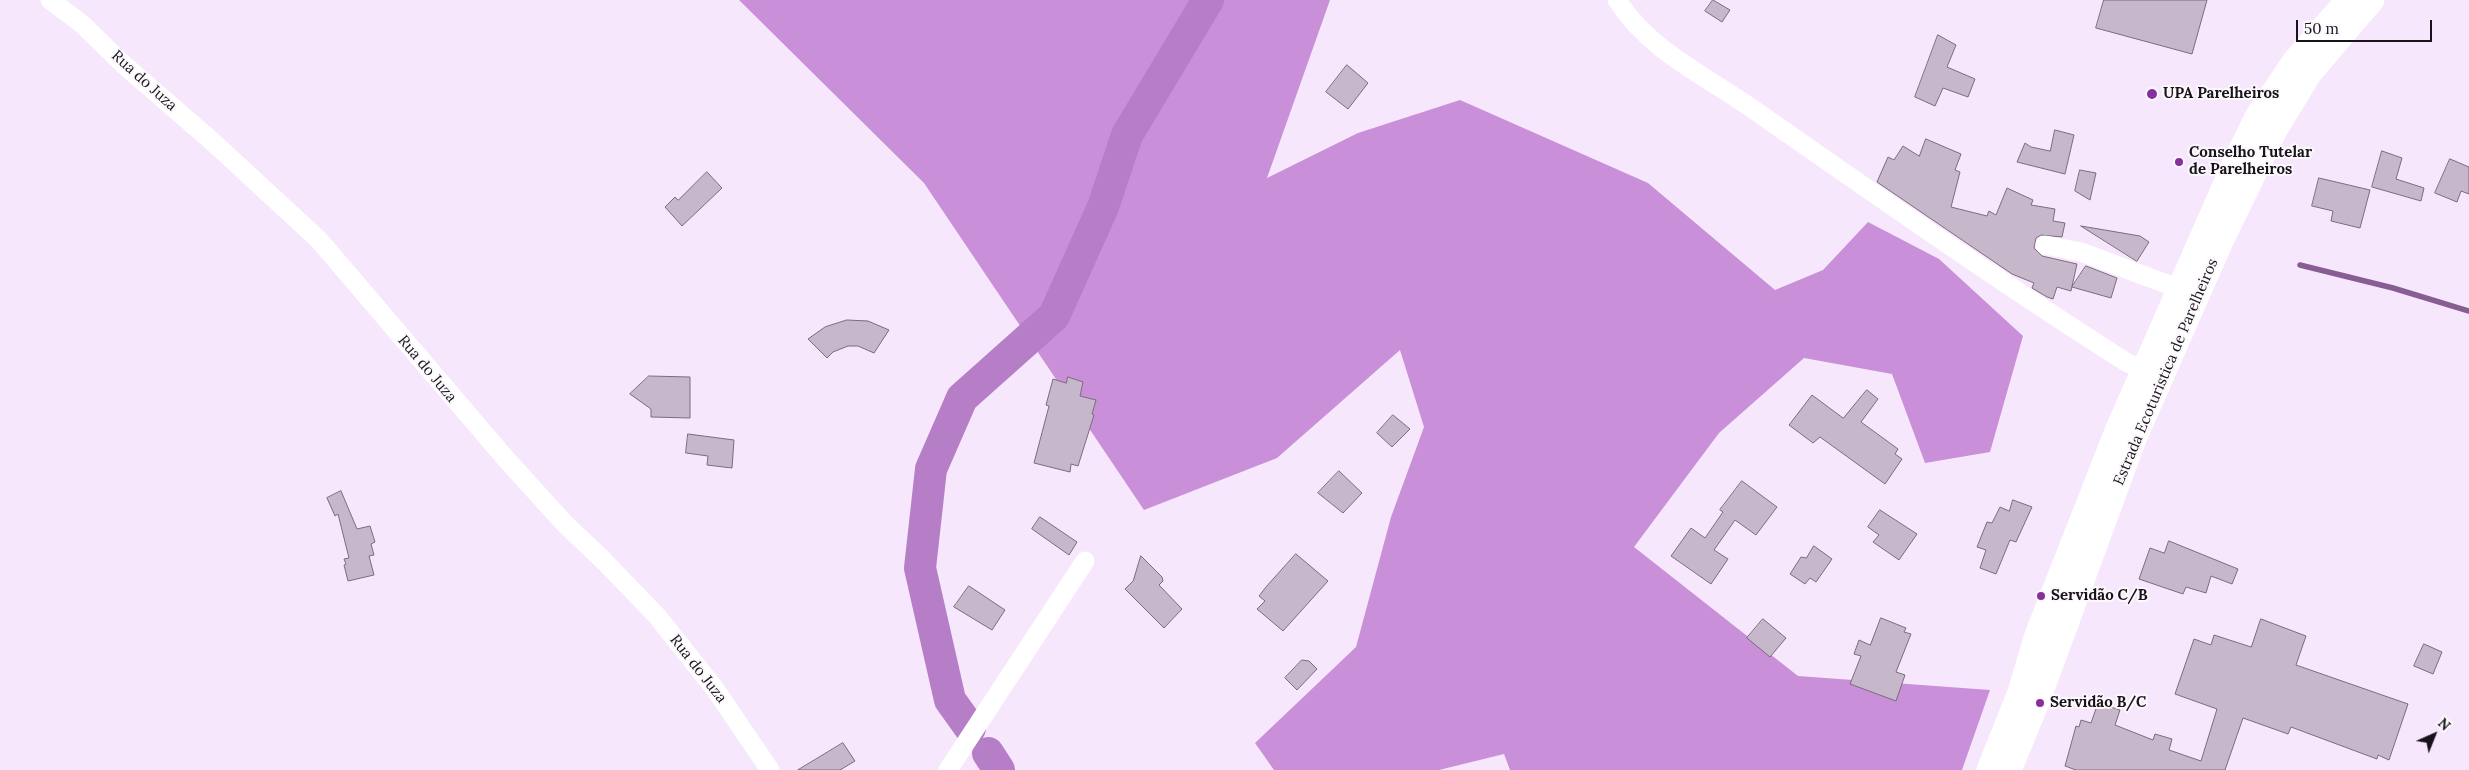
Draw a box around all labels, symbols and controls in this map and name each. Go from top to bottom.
scale bar [2299,10,2435,42]
text: 50 m [2304,19,2339,38]
street label: Rua do Juza [108,47,180,115]
place label: UPA Parelheiros [2163,85,2279,103]
marker: UPA Parelheiros [2145,87,2159,101]
place label: Conselho Tutelar de Parelheiros [2189,144,2312,179]
marker: Conselho Tutelar de Parelheiros [2173,156,2185,168]
street label: Estrada Ecoturistica de Parelheiros [2110,256,2222,488]
street label: Rua do Juza [394,332,460,406]
place label: Servidão C/B [2051,587,2148,605]
marker: Servidão C/B [2035,590,2047,602]
street label: Rua do Juza [666,631,730,707]
place label: Servidão B/C [2050,694,2146,712]
marker: Servidão B/C [2034,697,2046,709]
north arrow [2409,710,2459,760]
text: N [2434,714,2455,734]

